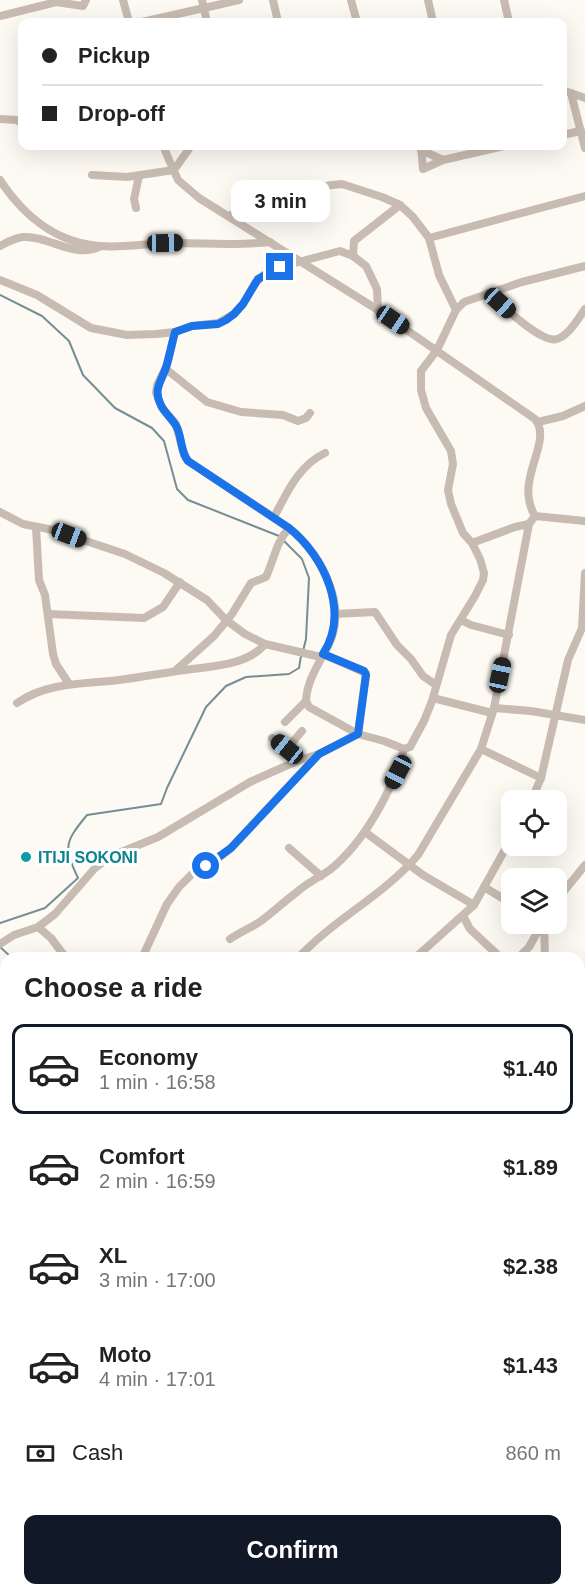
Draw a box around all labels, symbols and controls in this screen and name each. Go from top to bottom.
text: Pickup [78,43,150,68]
text: Drop-off [78,101,165,126]
callout: 3 min [230,180,330,222]
text: 3 min [254,190,307,212]
car [147,234,183,252]
route end [266,253,293,280]
car [481,284,519,322]
car [373,302,413,338]
car [49,520,89,550]
car [487,656,513,694]
car [267,731,307,767]
car [382,752,414,792]
map controls [501,790,567,934]
button: locate [501,790,567,856]
place label: ITIJI SOKONI [38,849,138,866]
marker: ITIJI SOKONI [19,850,33,864]
route start [192,852,219,879]
button: layers [501,868,567,934]
text: Choose a ride [24,973,203,1003]
icon: car [27,1042,81,1096]
text: Economy [99,1045,198,1070]
text: $1.40 [503,1056,558,1081]
text: 1 min · 16:58 [99,1071,216,1093]
icon: car [27,1141,81,1195]
text: Comfort [99,1144,185,1169]
text: $1.89 [503,1155,558,1180]
text: 2 min · 16:59 [99,1170,216,1192]
icon: car [27,1240,81,1294]
text: XL [99,1243,127,1268]
text: $2.38 [503,1254,558,1279]
text: 3 min · 17:00 [99,1269,216,1291]
icon: car [27,1339,81,1393]
text: Moto [99,1342,152,1367]
text: $1.43 [503,1353,558,1378]
text: 4 min · 17:01 [99,1368,216,1390]
icon: cash [24,1437,57,1470]
text: Cash [72,1440,123,1465]
text: 860 m [505,1442,561,1464]
button: Confirm [24,1515,561,1584]

